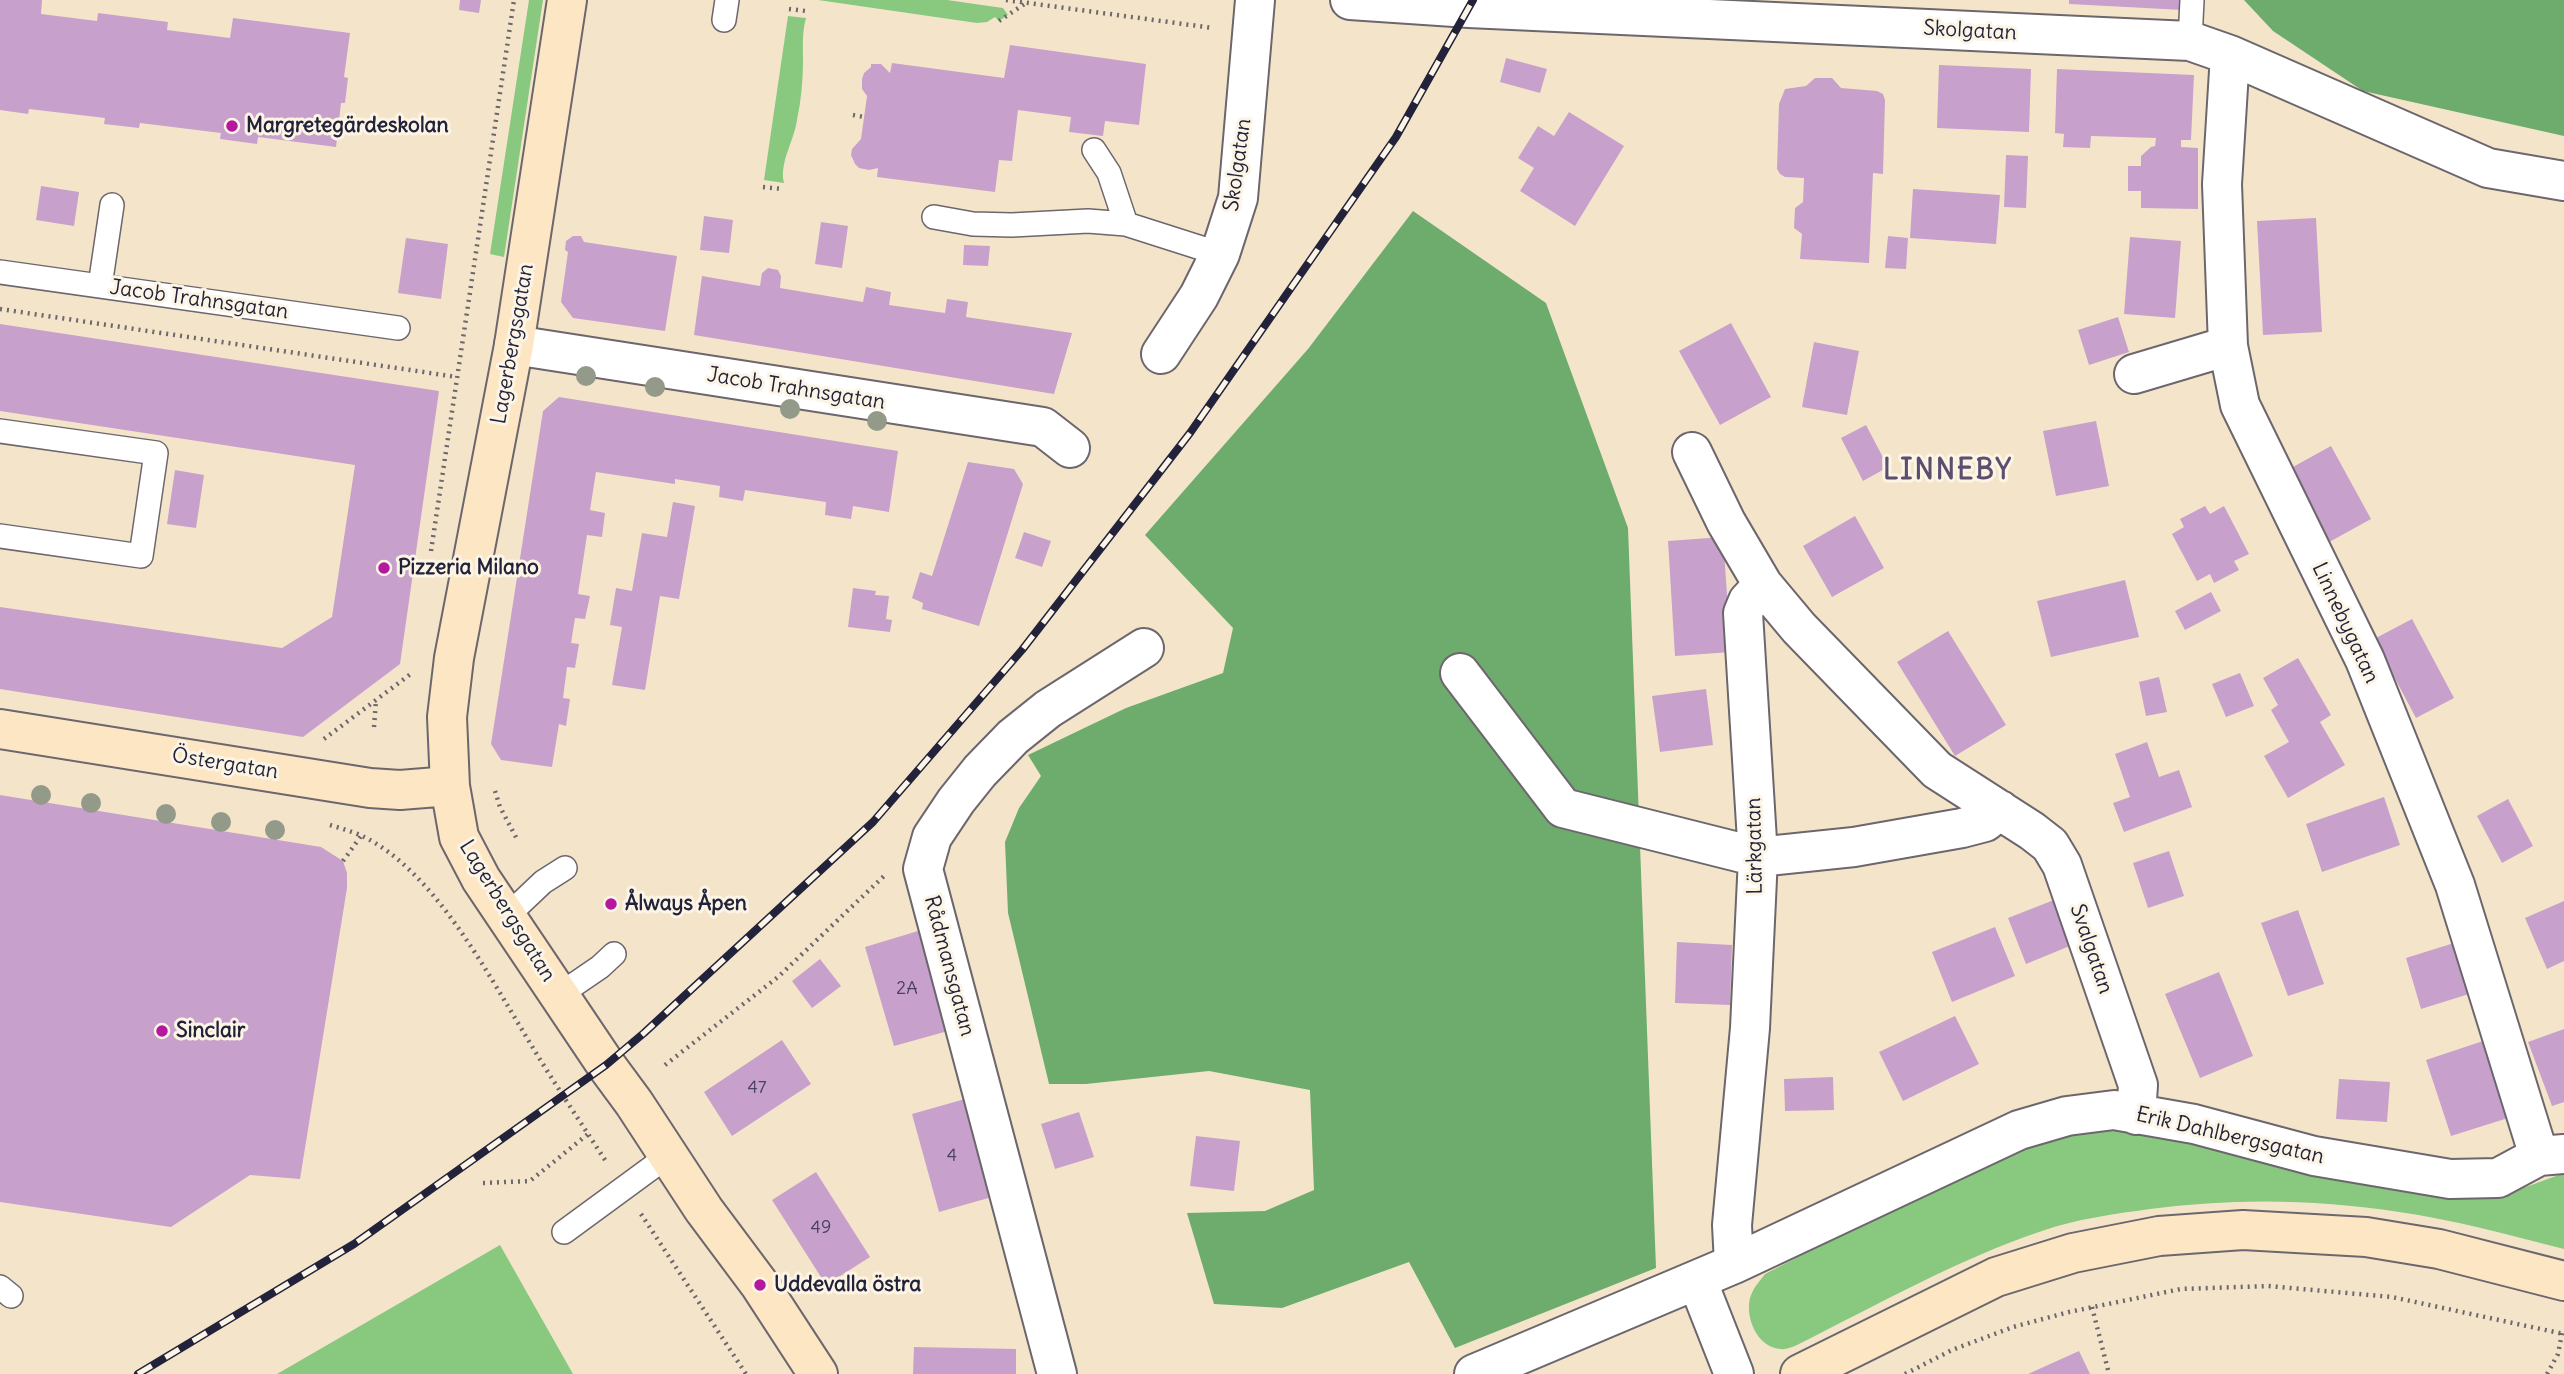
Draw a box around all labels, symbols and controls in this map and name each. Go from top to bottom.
street label: Skolgatan [1923,16,2017,46]
place label: Margretegärdeskolan [246,113,449,139]
street label: Skolgatan [1219,117,1257,213]
marker: Margretegärdeskolan [224,118,240,134]
street label: Lagerbergsgatan [487,262,539,426]
street label: Jacob Trahnsgatan [108,275,290,325]
street label: Jacob Trahnsgatan [705,362,887,416]
district label: LINNEBY [1884,454,2012,488]
place label: Pizzeria Milano [398,555,539,581]
street label: Linnebygatan [2306,559,2384,687]
marker: Pizzeria Milano [376,560,392,576]
street label: Östergatan [170,743,280,785]
street label: Lärkgatan [1742,797,1768,895]
street label: Lagerbergsgatan [453,836,561,986]
place label: Ålways Åpen [625,891,747,917]
street label: Rådmansgatan [918,893,980,1039]
marker: Ålways Åpen [603,896,619,912]
street label: Svalgatan [2064,901,2118,997]
house number: 2A [896,978,918,1000]
place label: Sinclair [176,1018,245,1044]
marker: Sinclair [154,1023,170,1039]
house number: 47 [747,1077,767,1099]
street label: Erik Dahlbergsgatan [2133,1102,2327,1170]
house number: 4 [947,1145,957,1167]
house number: 49 [811,1217,831,1239]
place label: Uddevalla östra [774,1272,921,1298]
marker: Uddevalla östra [752,1277,768,1293]

